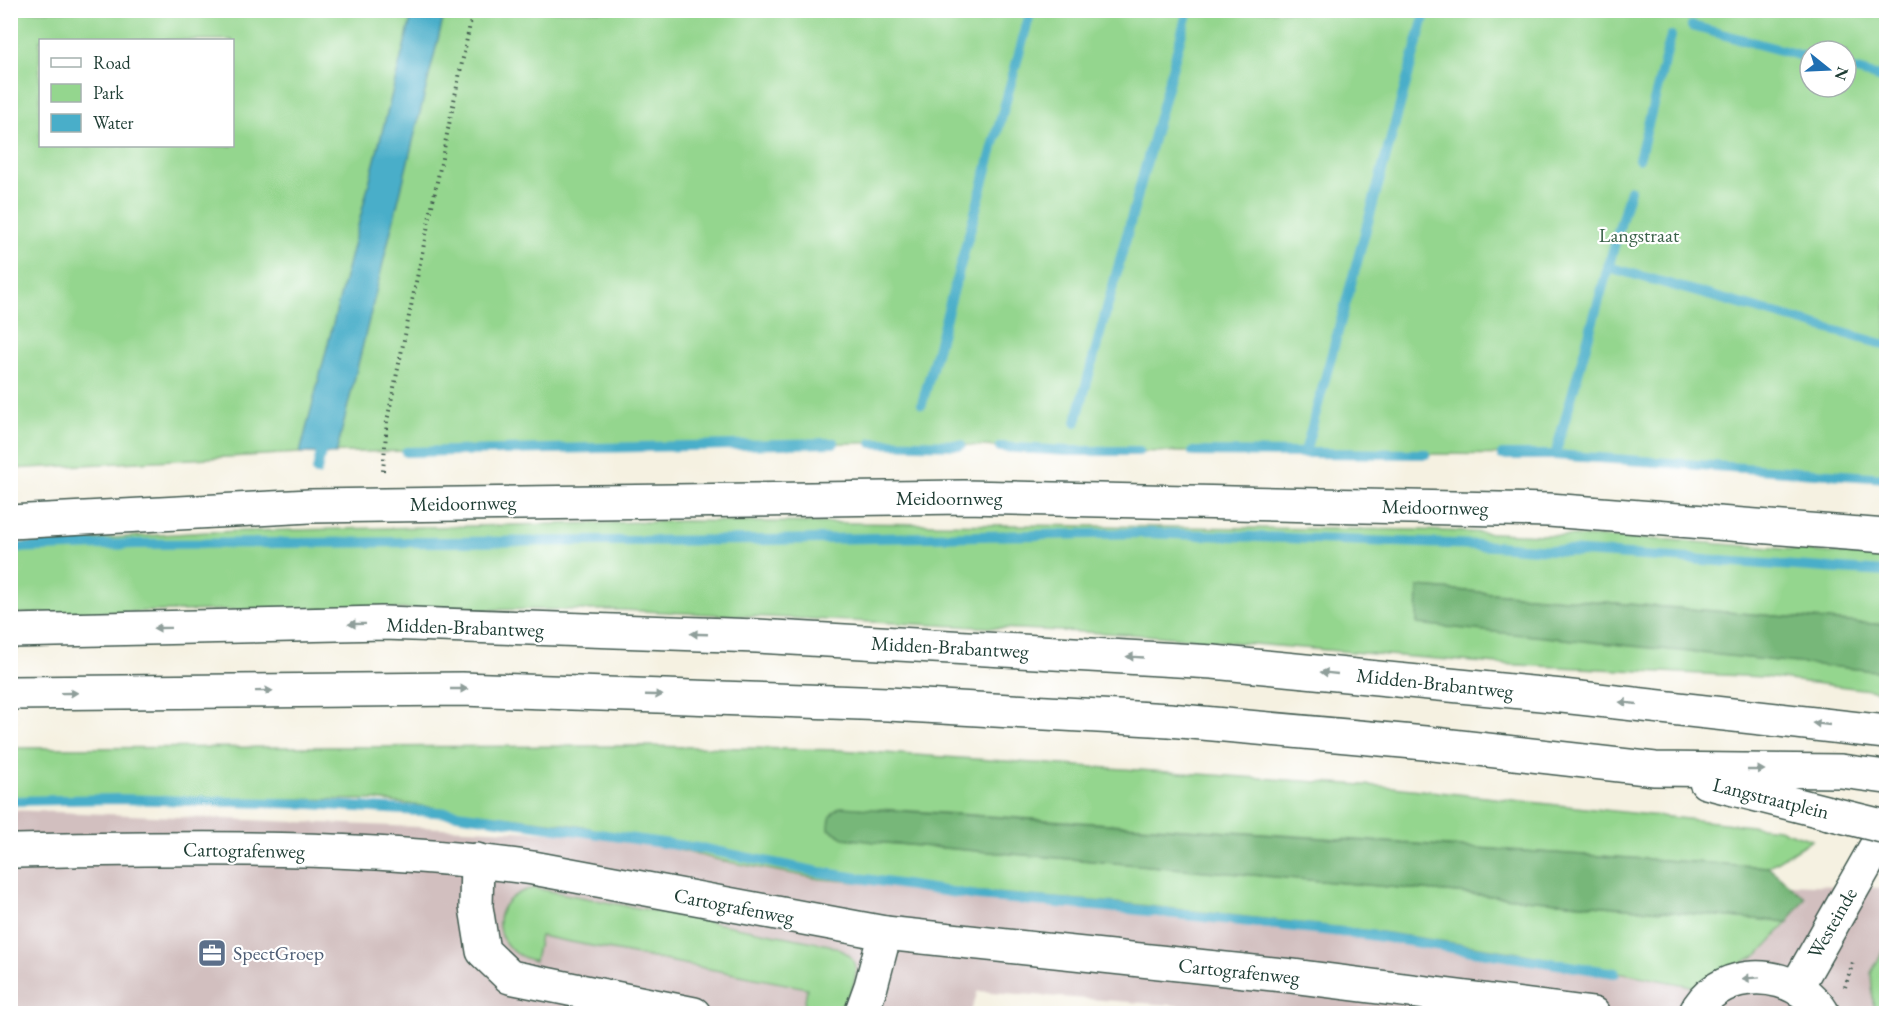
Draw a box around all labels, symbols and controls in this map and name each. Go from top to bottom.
legend [39,39,234,147]
north arrow [1798,39,1858,99]
text: Road [93,51,132,74]
text: N [1830,64,1854,83]
text: Park [93,81,124,104]
text: Water [93,111,134,134]
park label: Langstraat [1599,222,1680,248]
street label: Meidoornweg [896,485,1003,511]
street label: Meidoornweg [409,489,517,517]
street label: Meidoornweg [1381,493,1489,521]
street label: Midden-Brabantweg [386,611,545,643]
one-way arrow [347,619,366,629]
one-way arrow [152,623,171,633]
one-way arrow [689,630,708,639]
street label: Midden-Brabantweg [871,630,1030,664]
one-way arrow [1125,653,1144,662]
street label: Midden-Brabantweg [1355,662,1515,704]
one-way arrow [1320,668,1339,678]
one-way arrow [449,684,468,694]
one-way arrow [254,686,273,696]
one-way arrow [59,688,78,698]
one-way arrow [644,691,663,700]
one-way arrow [1618,698,1637,708]
one-way arrow [1812,720,1831,729]
one-way arrow [1746,765,1765,775]
street label: Langstraatplein [1710,771,1832,825]
street label: Cartografenweg [183,836,305,864]
street label: Cartografenweg [672,882,797,930]
street label: Westeinde [1801,883,1863,963]
office icon: SpectGroep [196,937,228,969]
place label: SpectGroep [233,940,324,966]
street label: Cartografenweg [1177,952,1301,990]
one-way arrow [1742,973,1761,983]

